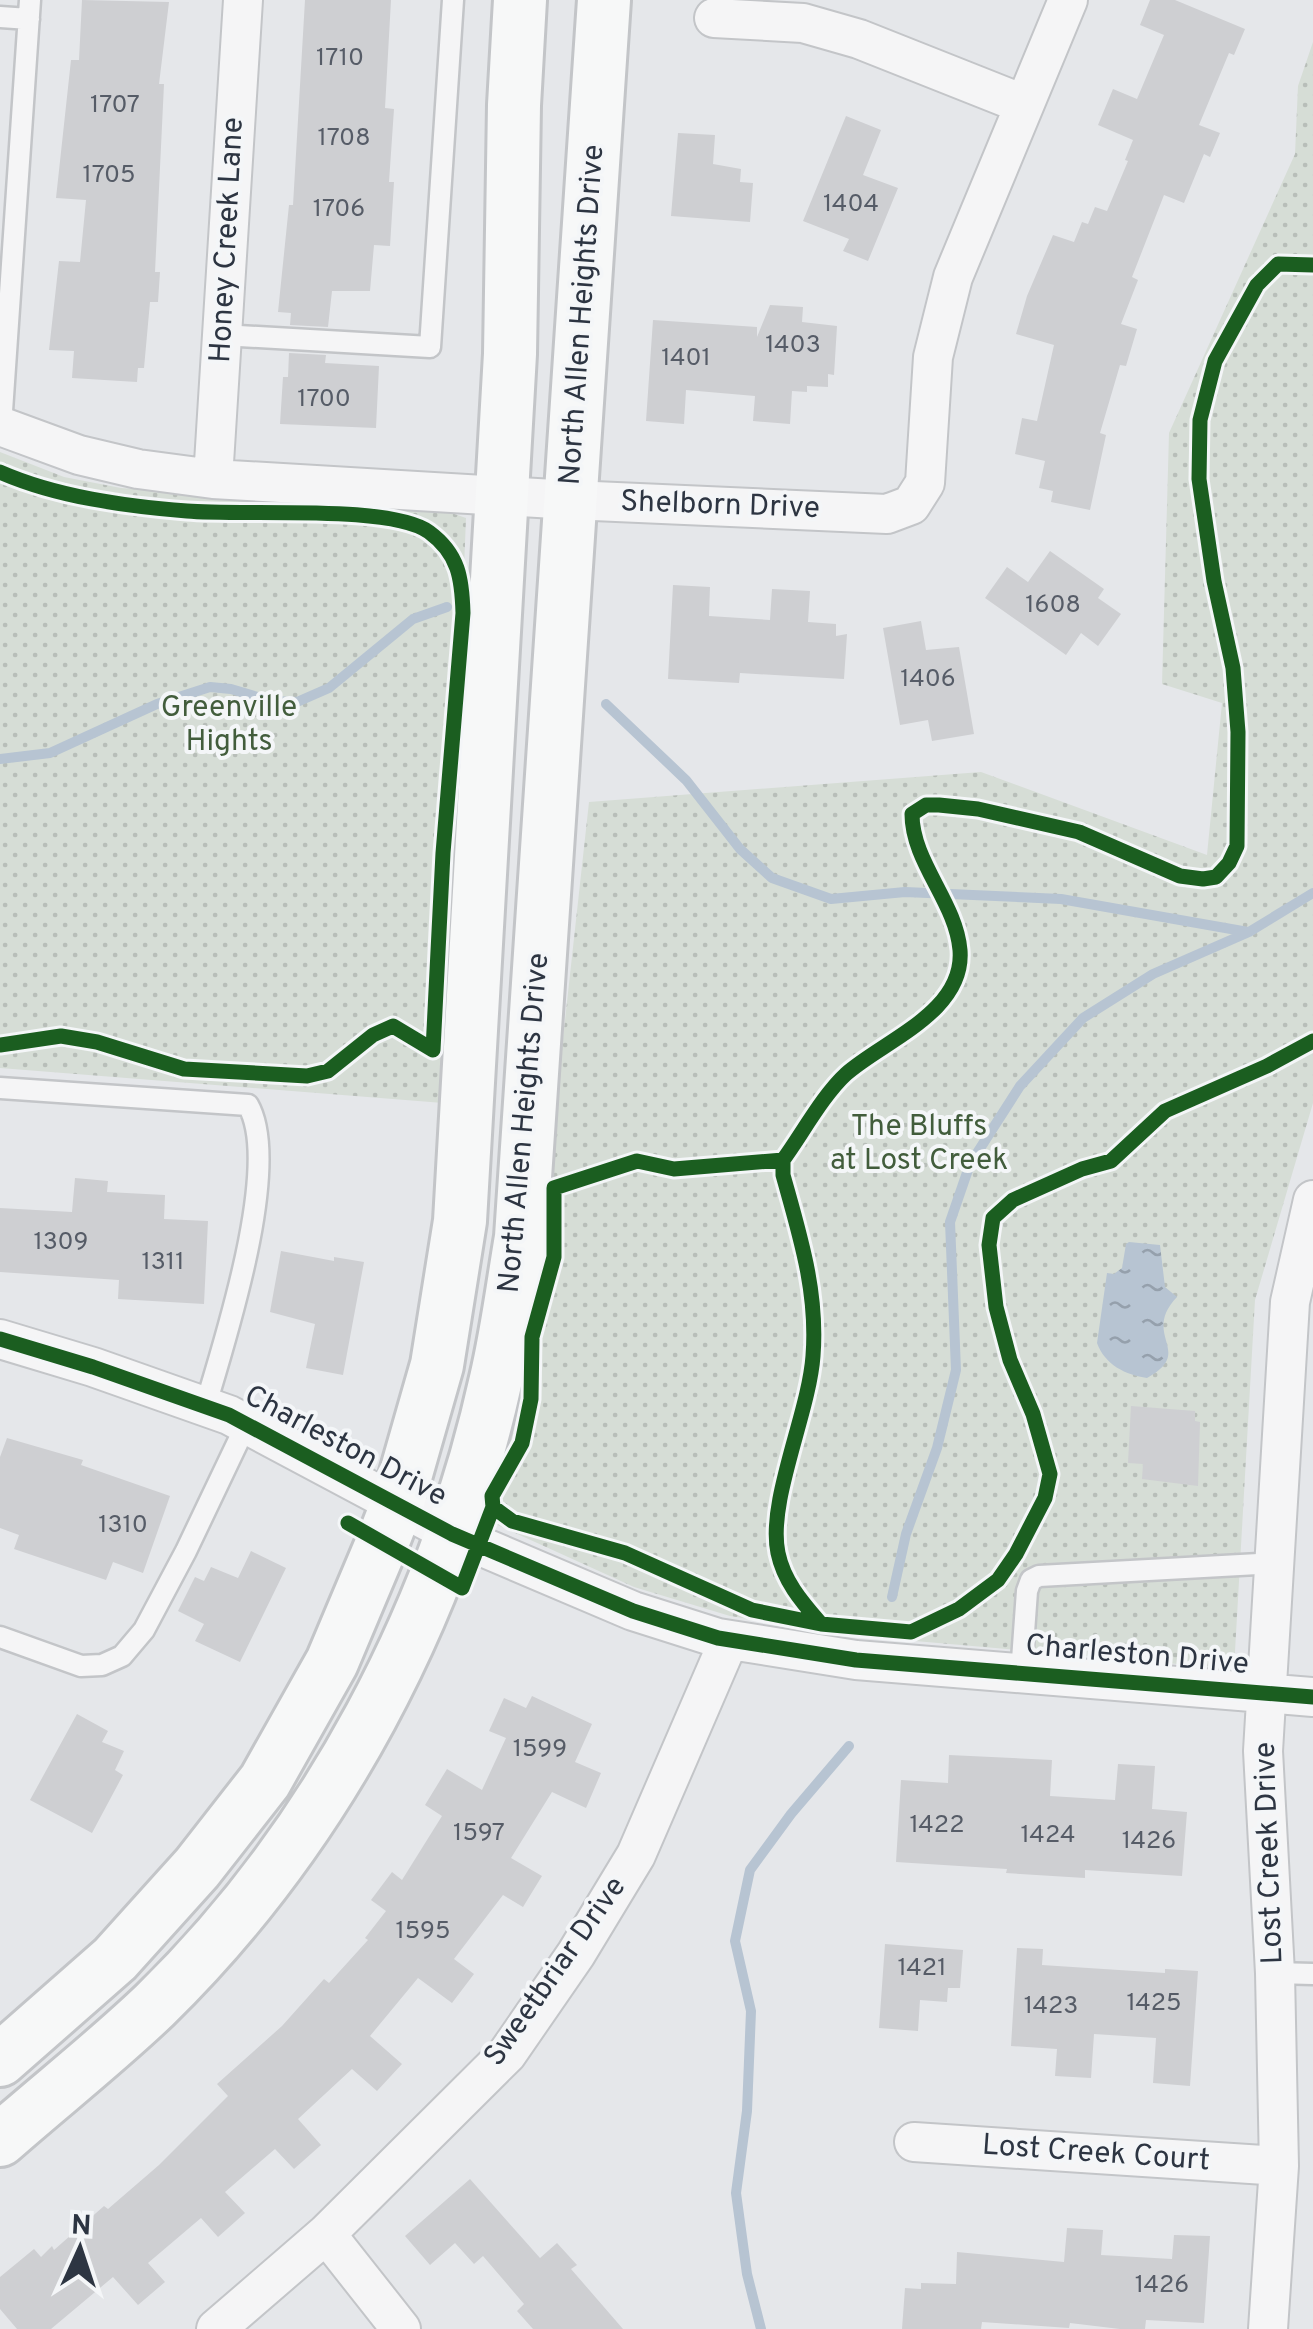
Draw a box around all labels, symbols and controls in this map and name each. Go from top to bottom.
house number: 1710 [316,43,364,75]
house number: 1707 [90,90,140,122]
street label: Honey Creek Lane [203,116,253,364]
house number: 1708 [318,123,370,155]
street label: North Allen Heights Drive [553,143,613,487]
house number: 1705 [82,160,136,192]
house number: 1404 [823,189,879,221]
house number: 1706 [313,194,365,226]
house number: 1403 [765,330,821,362]
house number: 1401 [661,343,711,375]
house number: 1700 [297,384,351,416]
street label: Shelborn Drive [620,484,820,528]
house number: 1608 [1025,590,1081,622]
house number: 1406 [900,664,956,696]
park label: Greenville Hights [161,690,297,761]
street label: North Allen Heights Drive [492,951,558,1295]
park label: The Bluffs at Lost Creek [830,1109,1008,1180]
house number: 1309 [33,1227,89,1259]
house number: 1311 [142,1247,184,1279]
street label: Charleston Drive [237,1378,453,1516]
house number: 1310 [98,1510,148,1542]
street label: Charleston Drive [1024,1628,1250,1684]
house number: 1599 [513,1734,567,1766]
street label: Lost Creek Drive [1248,1741,1292,1965]
house number: 1422 [910,1810,964,1842]
house number: 1597 [453,1818,505,1850]
house number: 1424 [1021,1820,1075,1852]
house number: 1426 [1122,1826,1176,1858]
street label: Sweetbriar Drive [477,1870,635,2074]
house number: 1595 [395,1916,451,1948]
house number: 1421 [898,1953,946,1985]
house number: 1425 [1126,1988,1182,2020]
house number: 1423 [1024,1991,1078,2023]
street label: Lost Creek Court [981,2128,1211,2180]
north arrow [30,2199,130,2299]
text: N [70,2209,92,2246]
house number: 1426 [1135,2270,1189,2302]

